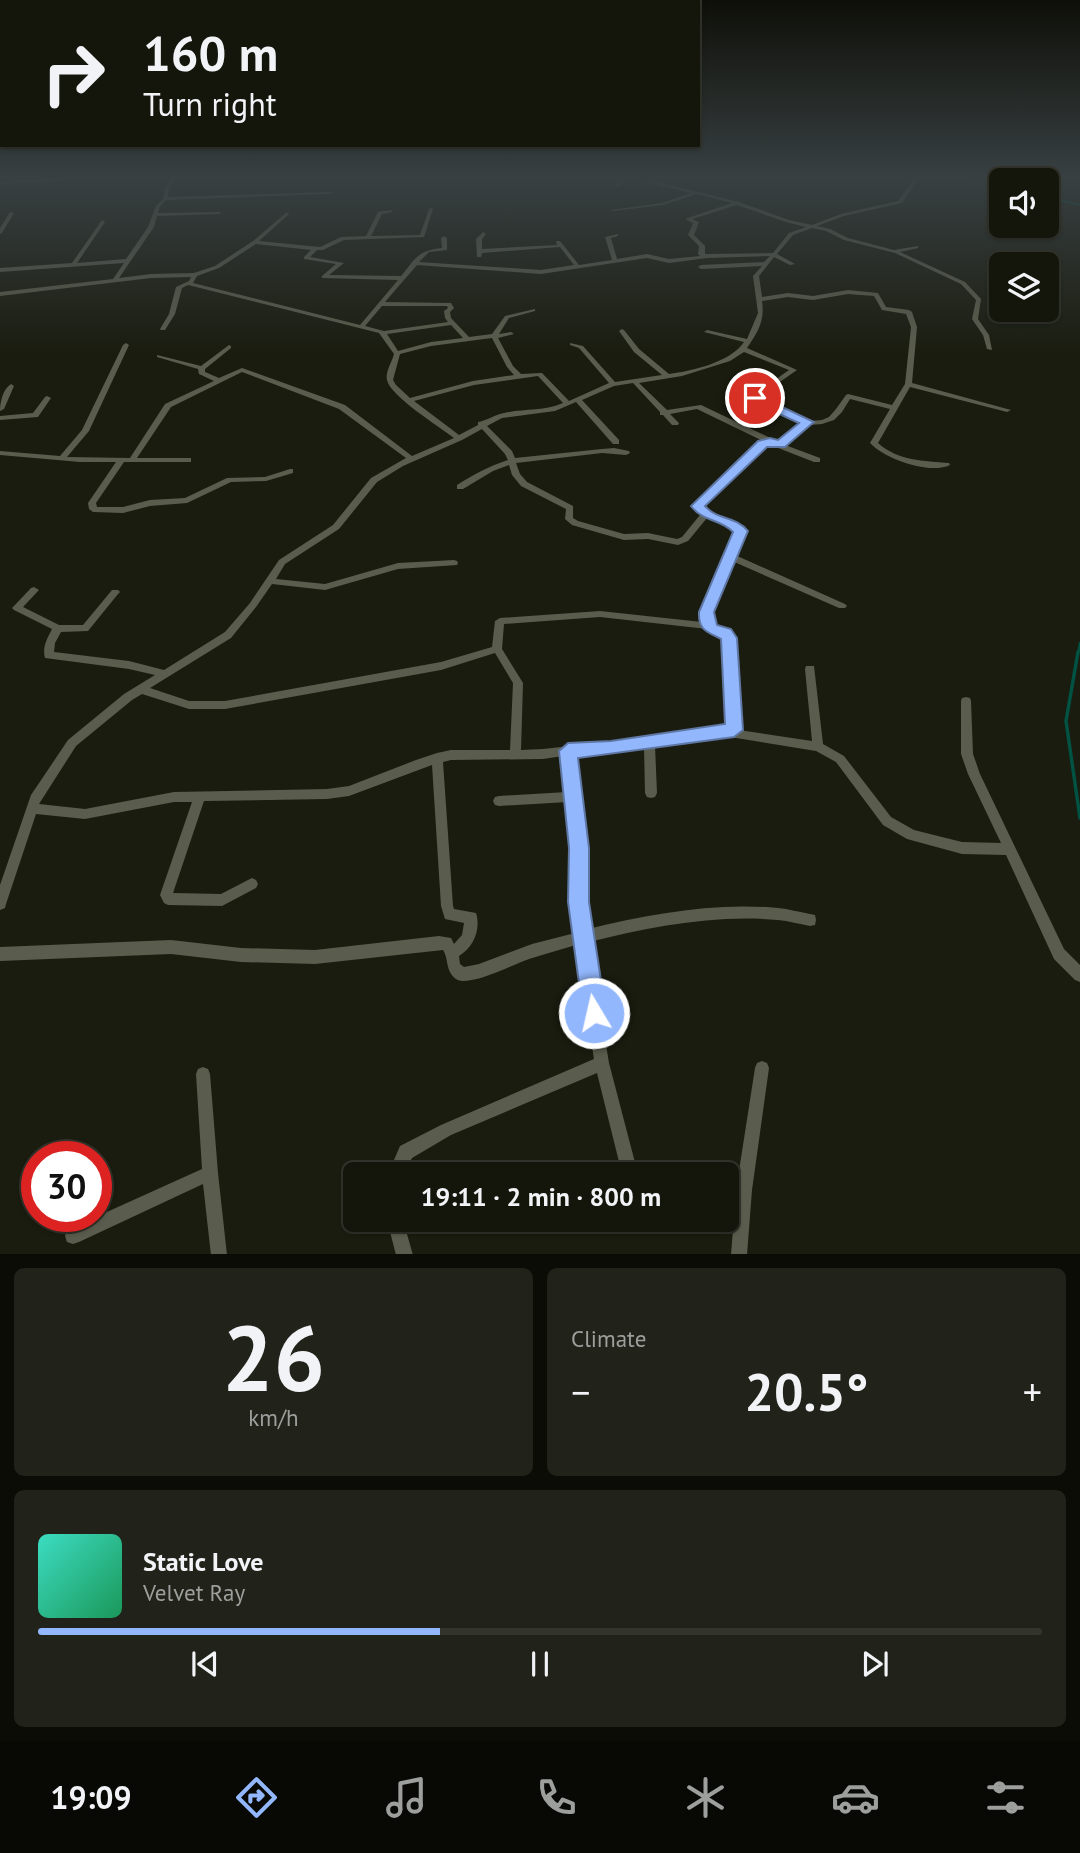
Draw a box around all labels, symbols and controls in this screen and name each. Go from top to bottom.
text: 160 m [143,21,278,85]
icon: right [28,28,119,119]
text: Turn right [143,83,277,125]
map controls [989,168,1059,322]
button: sound [989,168,1059,238]
button: layers [989,252,1059,322]
pin [725,368,785,428]
icon: arrive [736,379,774,417]
position arrow [557,976,631,1050]
speed limit sign: 30 [21,1141,112,1232]
text: 19:11 · 2 min · 800 m [421,1180,661,1213]
text: 26 [222,1298,325,1416]
text: Climate [571,1324,646,1353]
text: 20.5° [745,1358,868,1425]
text: − [571,1367,590,1416]
text: + [1023,1367,1042,1416]
text: km/h [248,1403,299,1432]
text: Static Love [143,1545,264,1578]
text: Velvet Ray [143,1578,245,1607]
icon: previous [186,1645,224,1683]
icon: pause [521,1645,559,1683]
icon: next [856,1645,894,1683]
icon: directions [232,1773,281,1822]
icon: music [382,1773,431,1822]
icon: phone [532,1773,581,1822]
icon: climate [681,1773,730,1822]
icon: car [831,1773,880,1822]
icon: filters [981,1773,1030,1822]
text: 19:09 [50,1776,132,1818]

